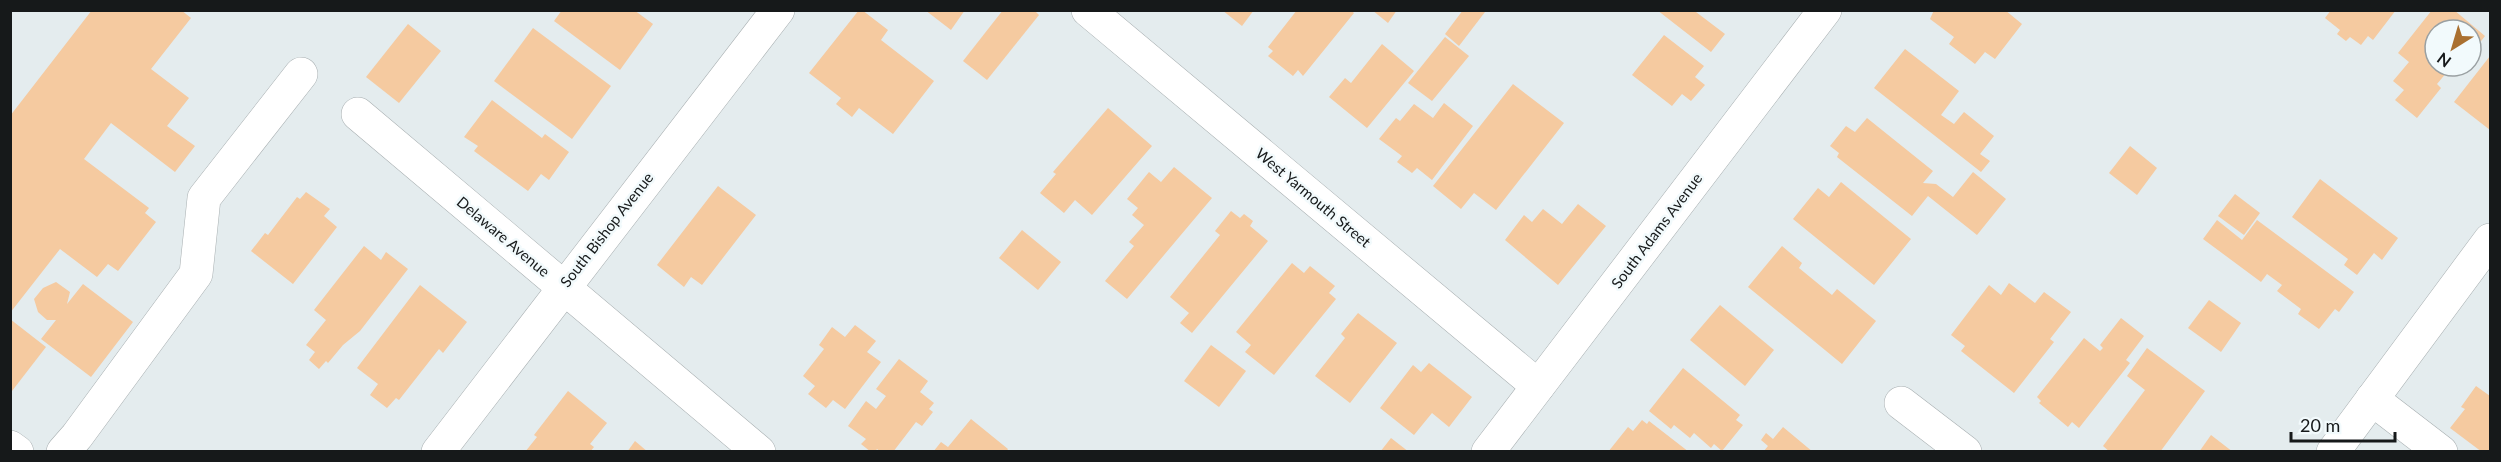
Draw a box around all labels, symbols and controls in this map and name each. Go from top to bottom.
north arrow [2423,18,2483,78]
text: N [2433,49,2454,72]
street label: West Yarmouth Street [1252,144,1375,251]
street label: South Bishop Avenue [556,168,657,290]
street label: South Adams Avenue [1607,169,1705,292]
street label: Delaware Avenue [454,192,554,280]
scale bar [2291,405,2394,443]
text: 20 m [2300,414,2340,436]

